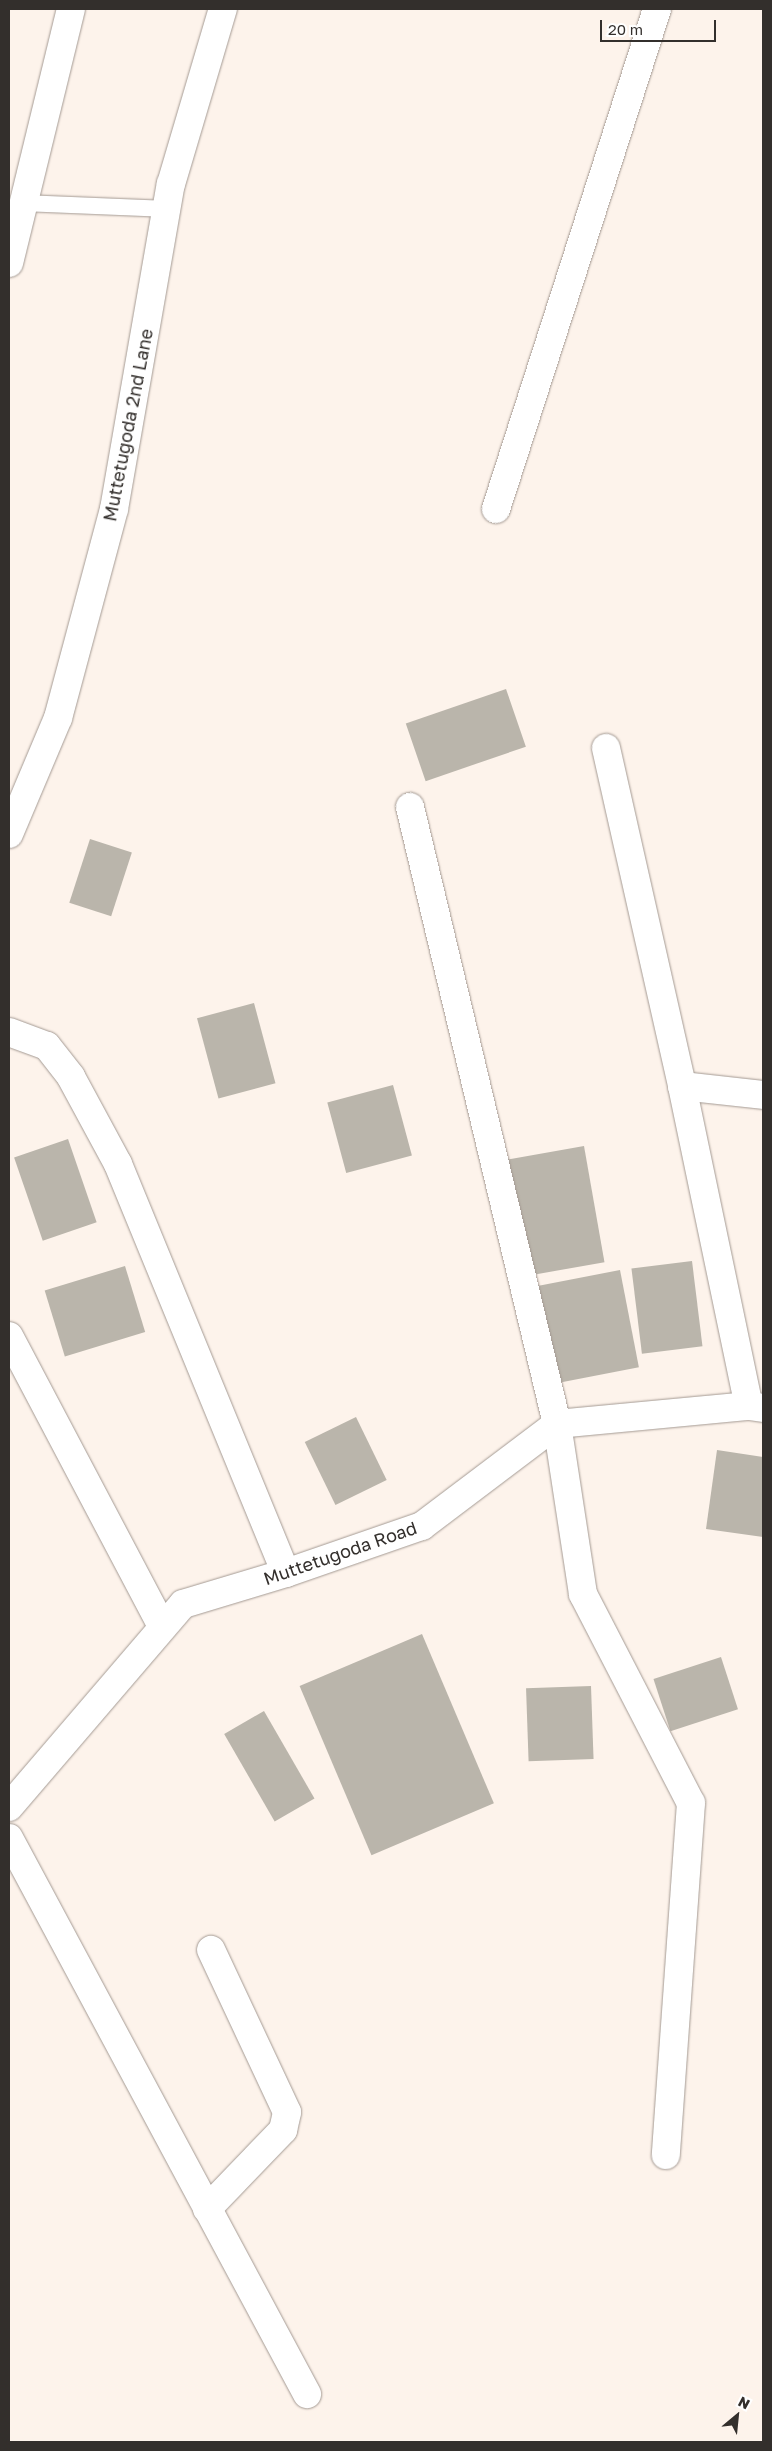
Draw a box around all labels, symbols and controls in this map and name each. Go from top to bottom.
scale bar [602,10,718,42]
text: 20 m [608,20,643,38]
street label: Muttetugoda 2nd Lane [99,327,157,523]
street label: Muttetugoda Road [260,1517,420,1589]
north arrow [712,2391,762,2441]
text: N [736,2392,753,2412]

